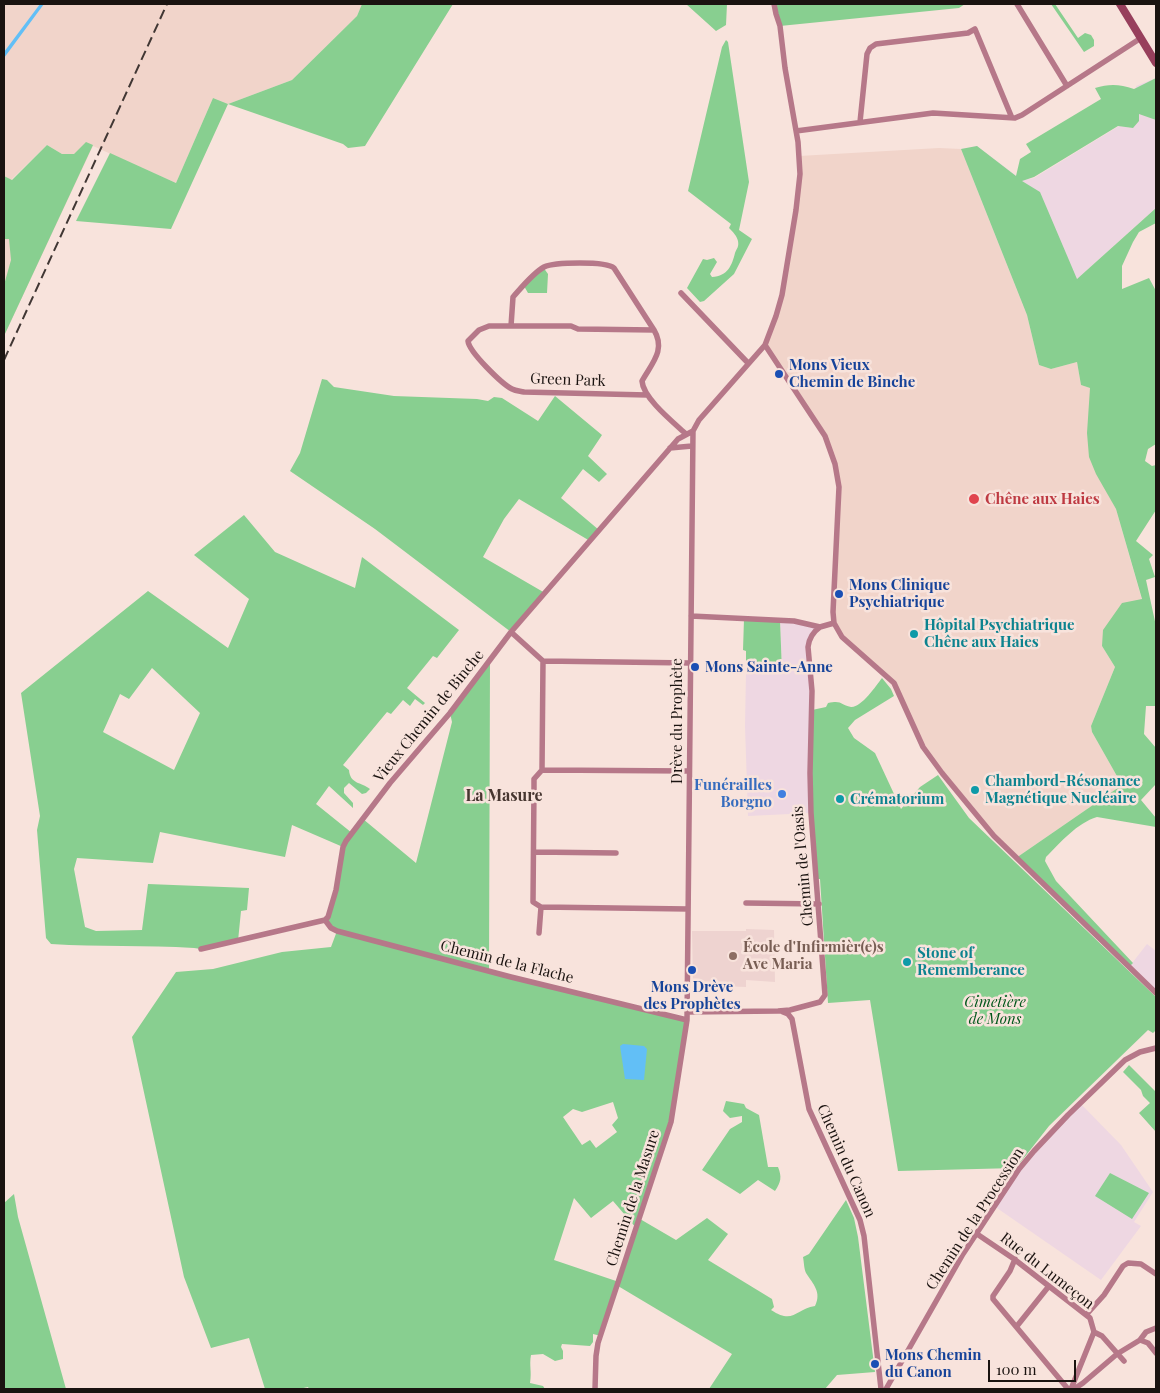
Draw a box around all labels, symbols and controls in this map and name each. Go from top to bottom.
place label: Mons Vieux Chemin de Binche [789,356,915,391]
marker: Mons Vieux Chemin de Binche [773,368,785,380]
street label: Green Park [530,370,606,390]
place label: Chêne aux Haies [985,490,1100,508]
marker: Chêne aux Haies [967,492,981,506]
place label: Mons Clinique Psychiatrique [849,576,950,611]
marker: Mons Clinique Psychiatrique [833,588,845,600]
place label: Hôpital Psychiatrique Chêne aux Haies [924,616,1075,651]
marker: Hôpital Psychiatrique Chêne aux Haies [908,628,920,640]
street label: Vieux Chemin de Binche [370,646,488,786]
street label: Drève du Prophète [668,658,686,784]
place label: Mons Sainte-Anne [705,658,833,676]
marker: Mons Sainte-Anne [689,661,701,673]
place label: Chambord-Résonance Magnétique Nucléaire [985,772,1141,807]
place label: Funérailles Borgno [694,776,772,811]
marker: Chambord-Résonance Magnétique Nucléaire [969,784,981,796]
district label: La Masure [465,786,543,806]
marker: Funérailles Borgno [776,788,788,800]
place label: Crématorium [850,790,944,808]
marker: Crématorium [834,793,846,805]
street label: Chemin de l'Oasis [789,805,817,927]
street label: Chemin de la Flache [439,937,575,987]
place label: École d'Infirmièr(e)s Ave Maria [743,938,884,973]
place label: Stone of Rememberance [917,944,1025,979]
marker: École d'Infirmièr(e)s Ave Maria [727,950,739,962]
marker: Stone of Rememberance [901,956,913,968]
marker: Mons Drève des Prophètes [686,964,698,976]
place label: Mons Drève des Prophètes [643,978,741,1013]
park label: Cimetière de Mons [964,993,1026,1028]
street label: Chemin du Canon [813,1102,879,1220]
street label: Chemin de la Masure [602,1127,664,1269]
street label: Chemin de la Procession [922,1145,1028,1293]
street label: Rue du Lumeçon [997,1229,1097,1313]
place label: Mons Chemin du Canon [885,1346,981,1381]
scale bar [990,1350,1078,1382]
marker: Mons Chemin du Canon [869,1358,881,1370]
text: 100 m [996,1359,1037,1379]

